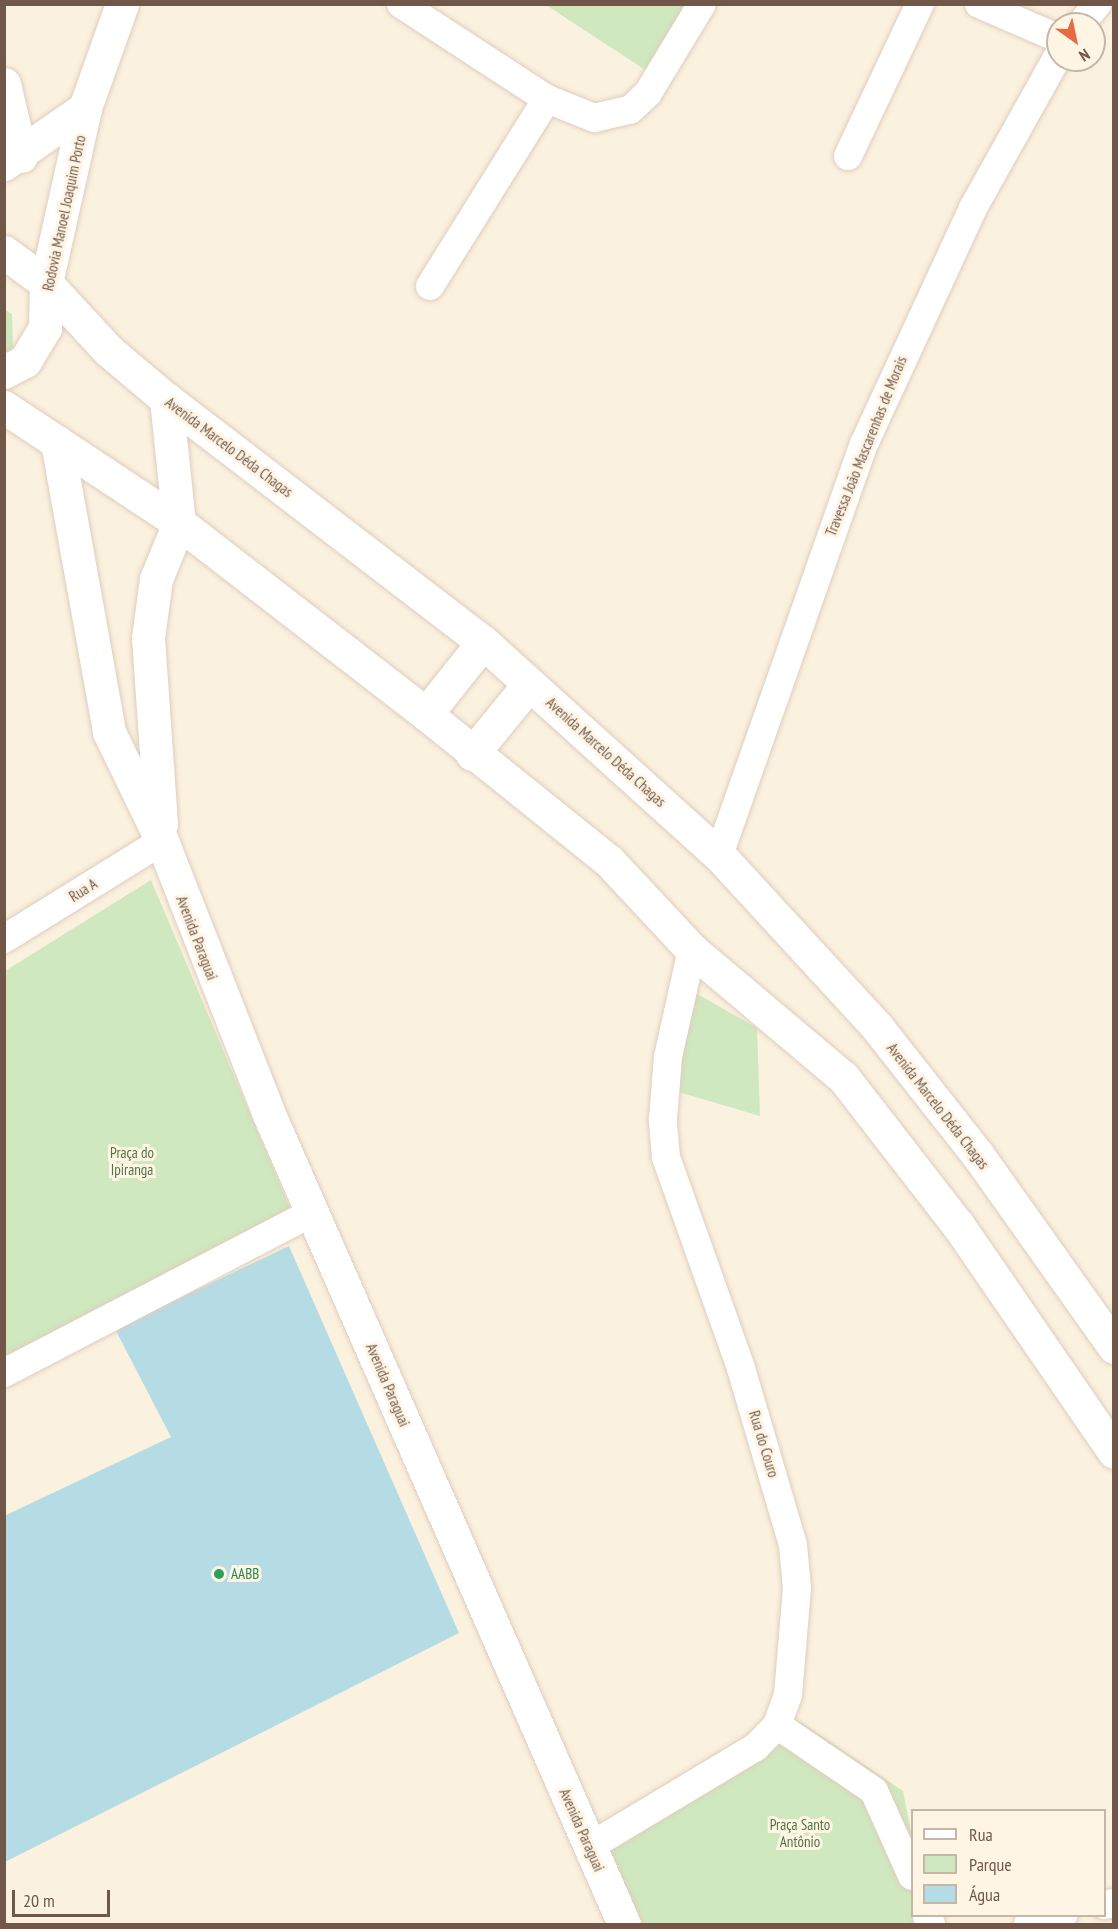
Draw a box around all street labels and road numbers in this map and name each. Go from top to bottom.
street label: Rodovia Manoel Joaquim Porto [39,134,89,292]
street label: Travessa João Mascarenhas de Morais [822,353,910,539]
street label: Avenida Marcelo Déda Chagas [162,393,296,501]
street label: Avenida Marcelo Déda Chagas [542,693,670,811]
street label: Rua A [66,874,100,906]
street label: Avenida Paraguai [173,893,221,983]
street label: Avenida Marcelo Déda Chagas [883,1039,993,1173]
street label: Avenida Paraguai [362,1341,414,1429]
street label: Rua do Couro [745,1408,783,1480]
street label: Avenida Paraguai [556,1786,608,1874]

